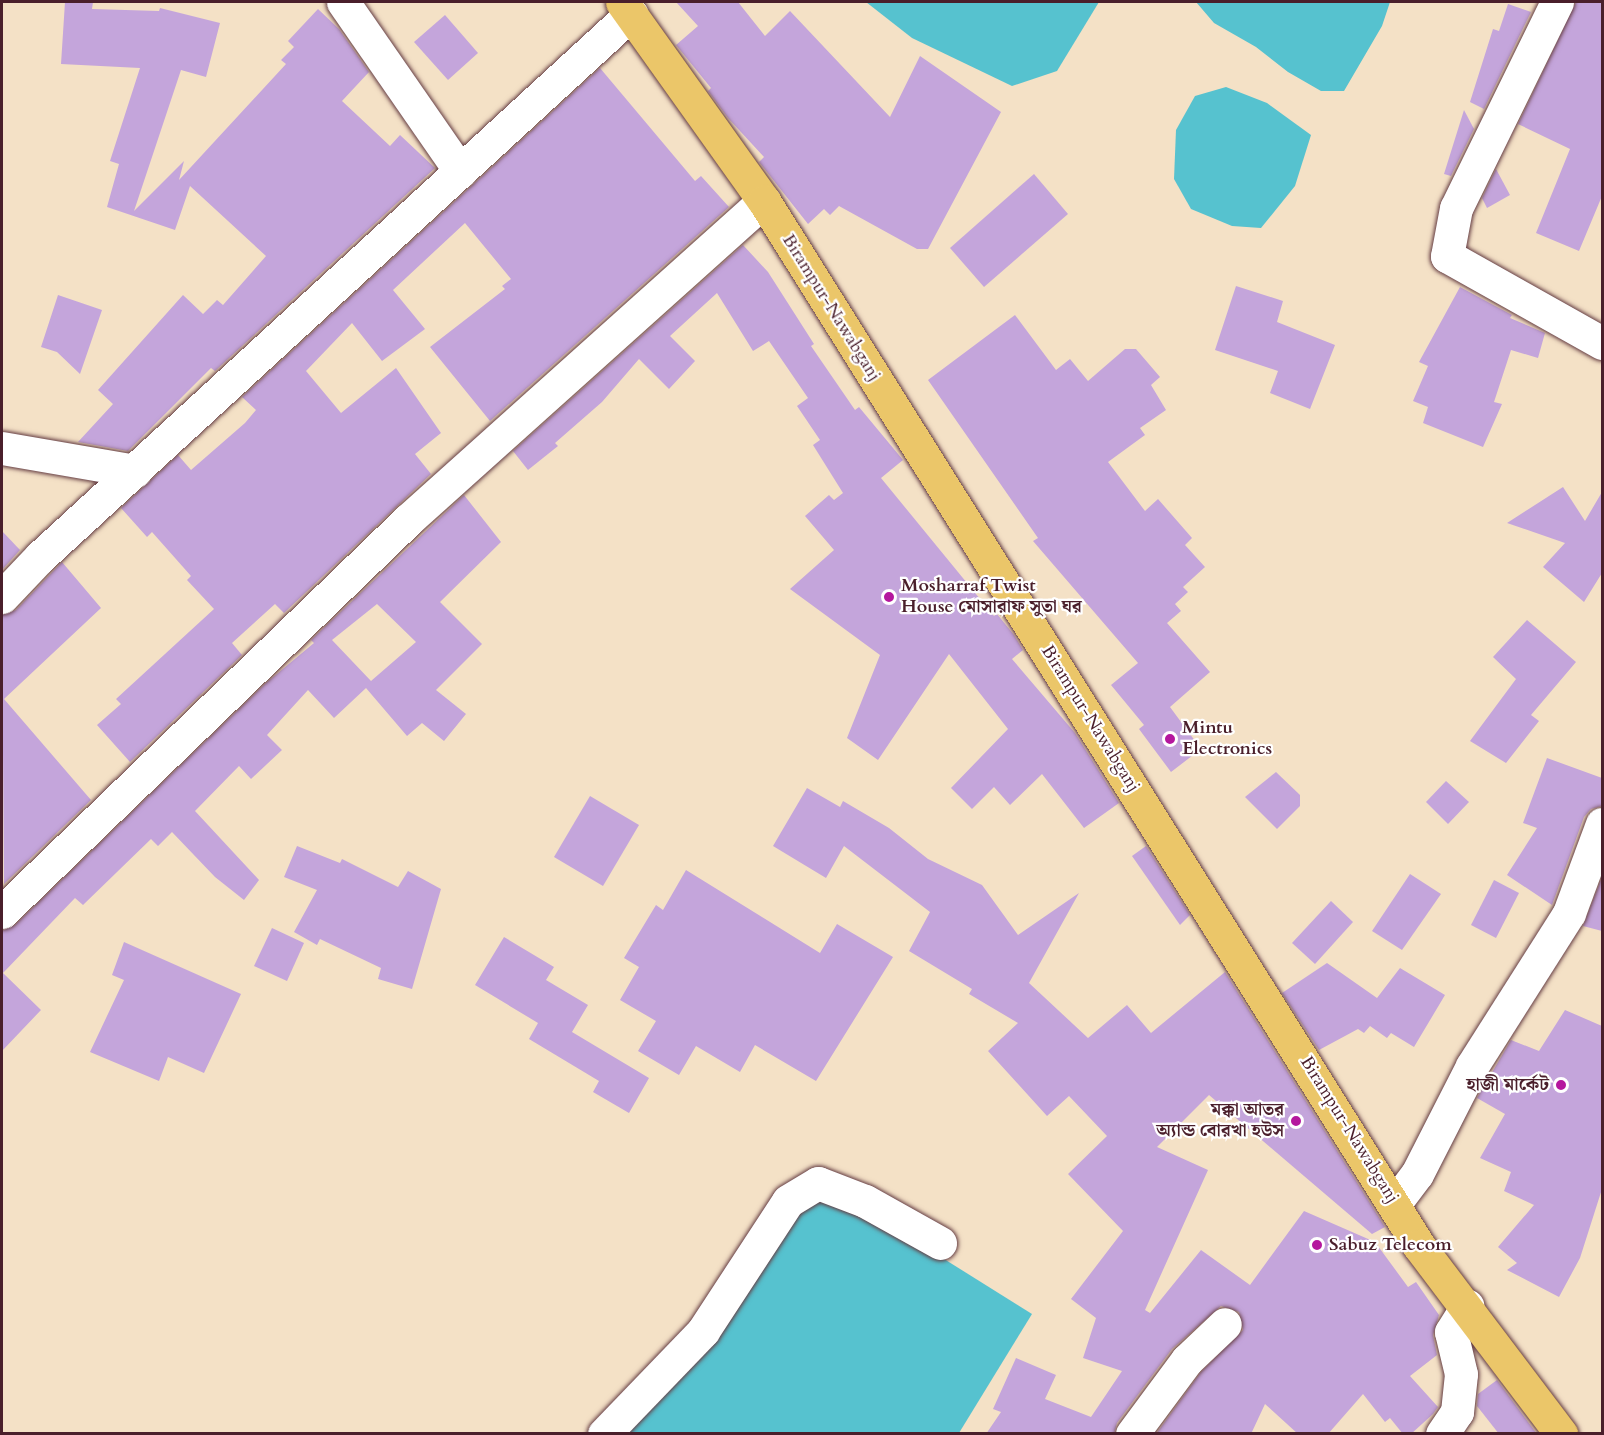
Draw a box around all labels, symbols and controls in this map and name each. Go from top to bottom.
street label: Birampur-Nawabganj [777,231,885,385]
place label: Mosharraf Twist House মোসারাফ সুতা ঘর [901,576,1082,618]
marker: Mosharraf Twist House মোসারাফ সুতা ঘর [882,590,896,604]
street label: Birampur-Nawabganj [1036,642,1144,796]
place label: Mintu Electronics [1182,718,1272,760]
marker: Mintu Electronics [1163,732,1177,746]
street label: Birampur-Nawabganj [1295,1053,1403,1207]
place label: হাজী মার্কেট [1466,1074,1549,1096]
marker: হাজী মার্কেট [1554,1078,1568,1092]
place label: মক্কা আতর অ্যান্ড বোরখা হউস [1156,1100,1284,1142]
marker: মক্কা আতর অ্যান্ড বোরখা হউস [1289,1114,1303,1128]
place label: Sabuz Telecom [1329,1234,1452,1256]
marker: Sabuz Telecom [1310,1238,1324,1252]

